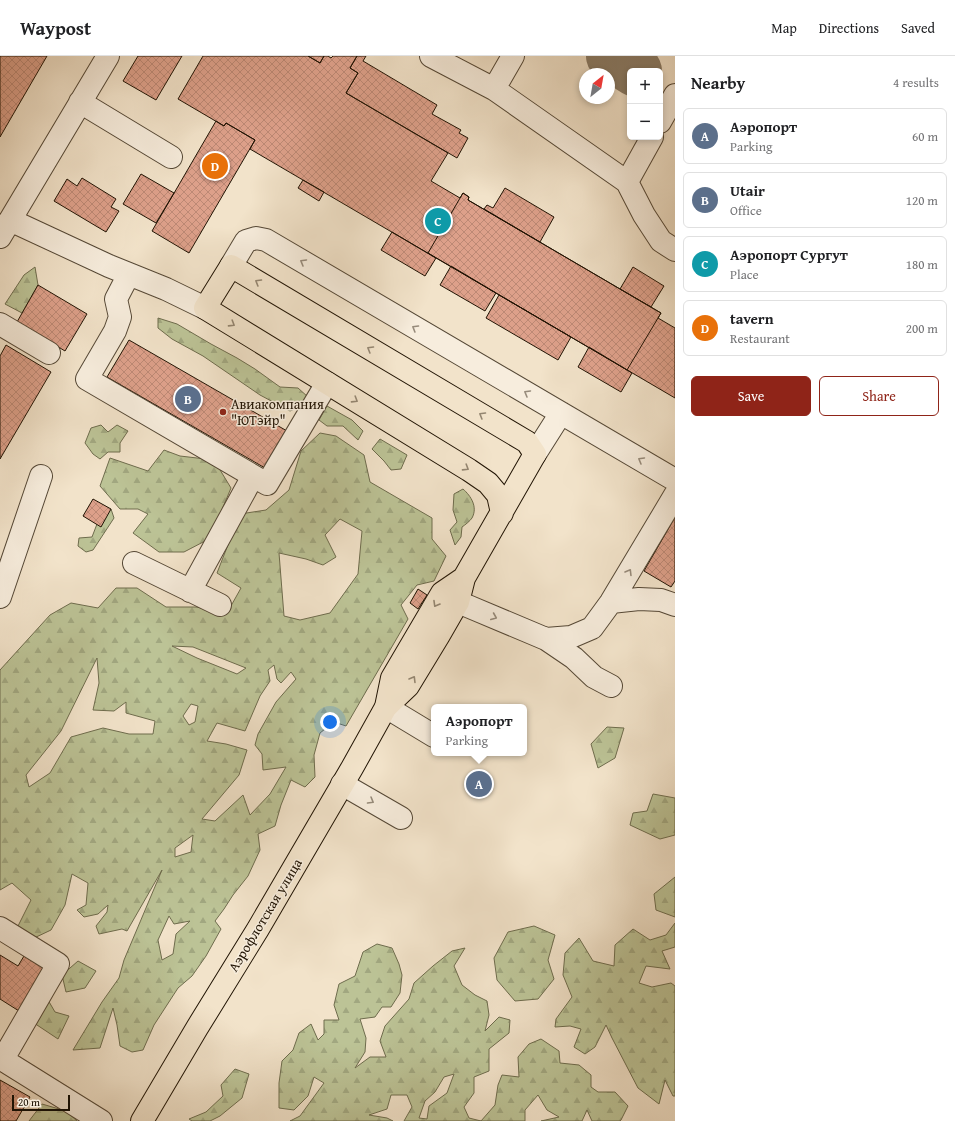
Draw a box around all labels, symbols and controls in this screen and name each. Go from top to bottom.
text: Waypost [20,14,91,42]
text: Map [771,18,797,38]
text: Directions [819,18,879,38]
text: Saved [901,18,935,38]
north arrow [579,68,615,104]
map controls [627,68,663,140]
button: + [627,68,663,104]
text: Nearby [691,70,745,95]
text: 4 results [893,73,939,92]
button: − [627,104,663,140]
text: Аэропорт [730,116,797,137]
text: A [701,127,709,146]
text: 60 m [912,127,938,146]
text: Parking [730,137,773,156]
pin: D [202,151,228,181]
text: Utair [730,180,765,201]
text: B [701,191,709,210]
text: 120 m [906,191,938,210]
text: Office [730,201,762,220]
pin: C [425,206,451,236]
text: Аэропорт Сургут [730,244,848,265]
text: C [701,255,709,274]
text: 180 m [906,255,938,274]
one-way arrow [300,259,307,266]
text: Place [730,265,759,284]
one-way arrow [255,279,262,287]
text: tavern [730,308,774,329]
text: D [701,319,709,338]
text: 200 m [906,319,938,338]
one-way arrow [228,320,235,327]
one-way arrow [412,325,419,332]
text: Restaurant [730,329,790,348]
one-way arrow [367,346,374,353]
button: Save [691,376,811,416]
button: Share [819,376,939,416]
pin: B [175,384,201,414]
one-way arrow [524,391,531,398]
place label: Авиакомпания "ЮТэйр" [231,394,324,430]
one-way arrow [351,395,358,402]
marker: Авиакомпания "ЮТэйр" [218,407,228,417]
one-way arrow [479,413,486,420]
one-way arrow [638,458,645,465]
one-way arrow [462,463,469,471]
one-way arrow [624,569,632,576]
one-way arrow [433,600,441,608]
one-way arrow [490,613,497,621]
one-way arrow [408,676,415,683]
popup [431,704,527,756]
text: Аэропорт [446,710,512,731]
your location [320,712,340,732]
text: Parking [446,731,488,750]
pin: A [466,769,492,799]
one-way arrow [367,796,374,804]
street label: Аэрофлотская улица [223,854,307,975]
scale bar [12,1093,70,1112]
text: 20 m [18,1094,40,1110]

